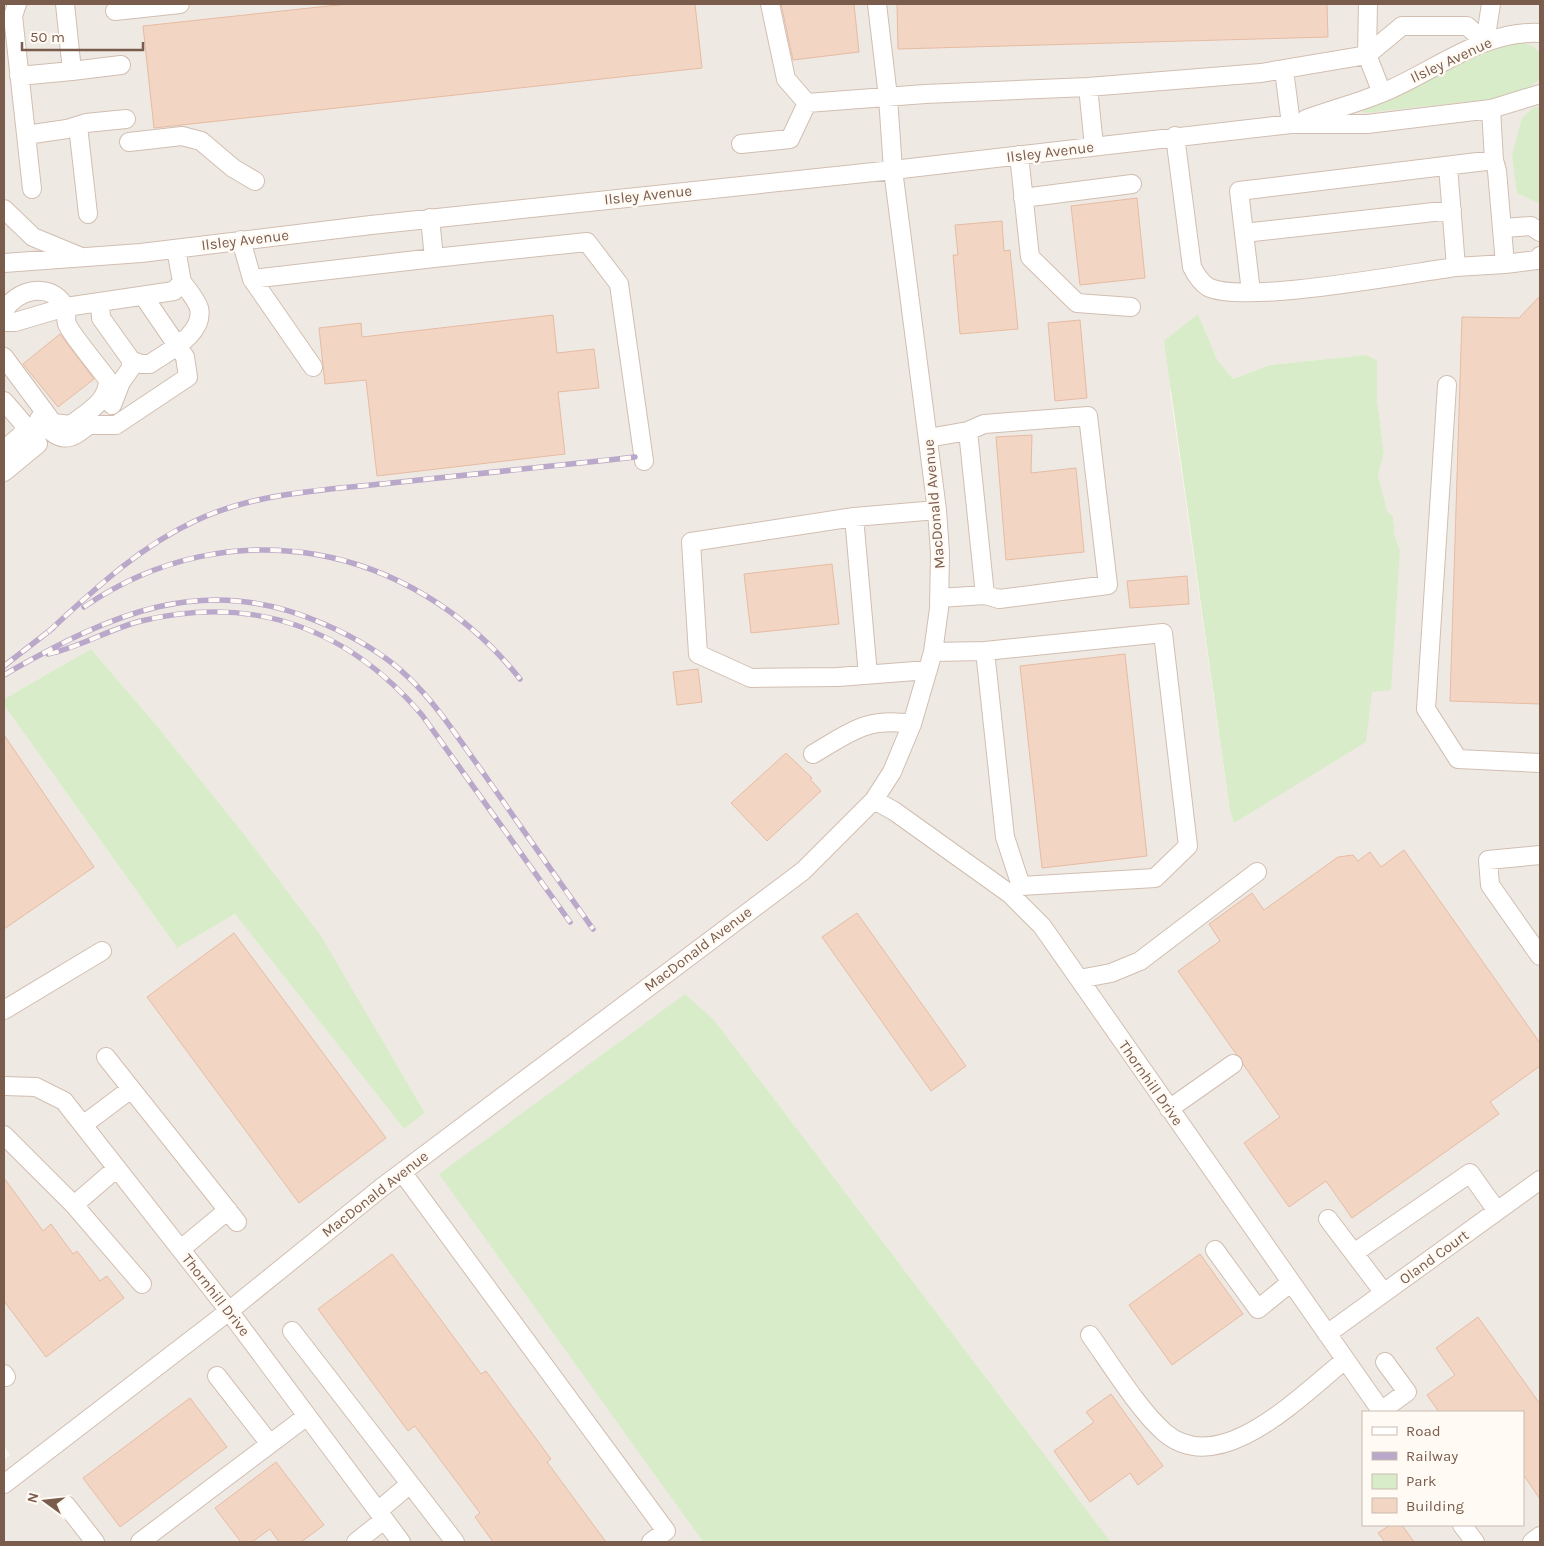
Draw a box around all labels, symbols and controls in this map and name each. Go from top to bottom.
scale bar [22,20,144,52]
text: 50 m [30,28,65,46]
street label: Ilsley Avenue [1407,33,1495,87]
street label: Ilsley Avenue [1005,138,1095,166]
street label: Ilsley Avenue [603,181,693,209]
street label: Ilsley Avenue [200,226,290,254]
street label: MacDonald Avenue [919,438,949,570]
street label: MacDonald Avenue [641,903,755,995]
street label: Thornhill Drive [1115,1037,1187,1129]
street label: MacDonald Avenue [318,1147,432,1241]
street label: Oland Court [1396,1226,1472,1288]
street label: Thornhill Drive [178,1250,254,1340]
legend [1362,1411,1524,1526]
text: Road [1406,1422,1441,1440]
text: Railway [1406,1447,1458,1465]
text: Park [1406,1472,1436,1490]
north arrow [20,1476,70,1526]
text: N [23,1491,42,1505]
text: Building [1406,1497,1464,1515]

